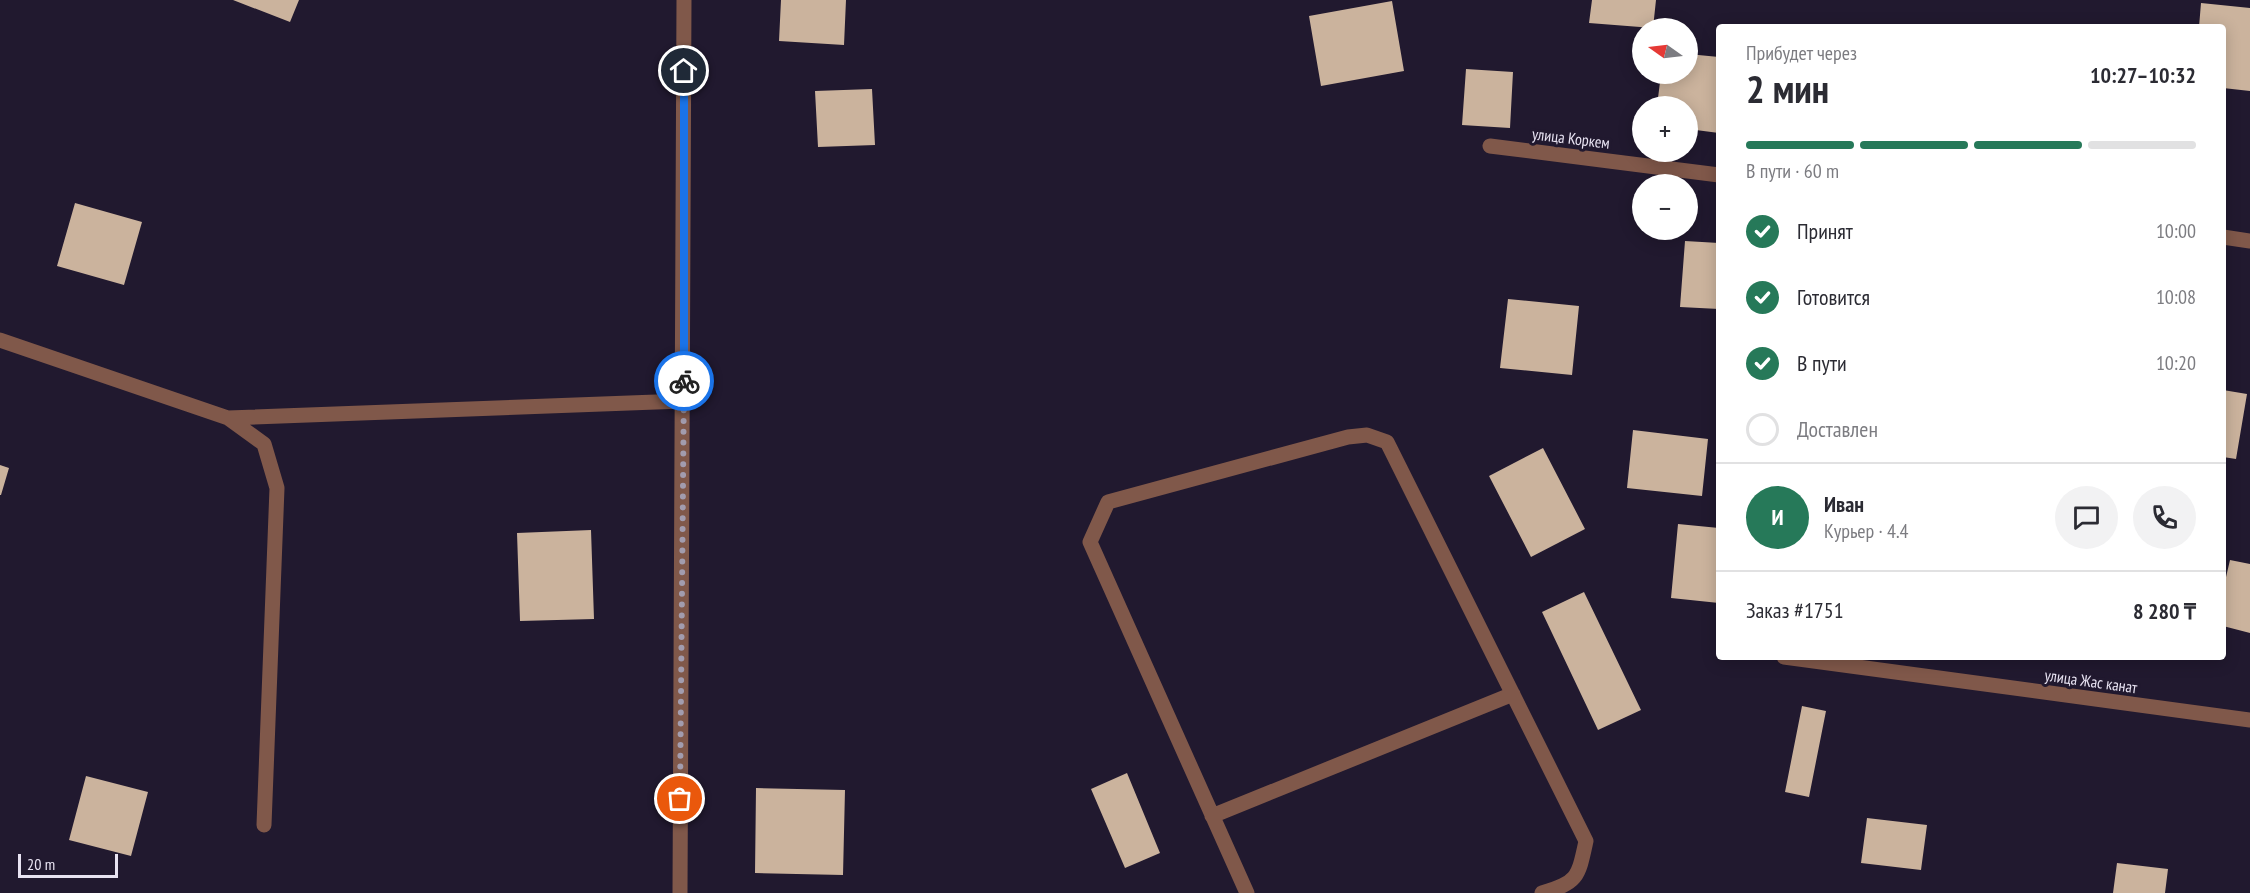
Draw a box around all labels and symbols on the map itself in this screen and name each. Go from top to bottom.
north arrow [1632,18,1698,84]
pin [658,45,709,96]
street label: улица Коркем [1531,123,1611,153]
courier [654,351,714,411]
street label: улица Жас канат [2043,665,2139,698]
pin [654,773,705,824]
scale bar [18,851,118,878]

